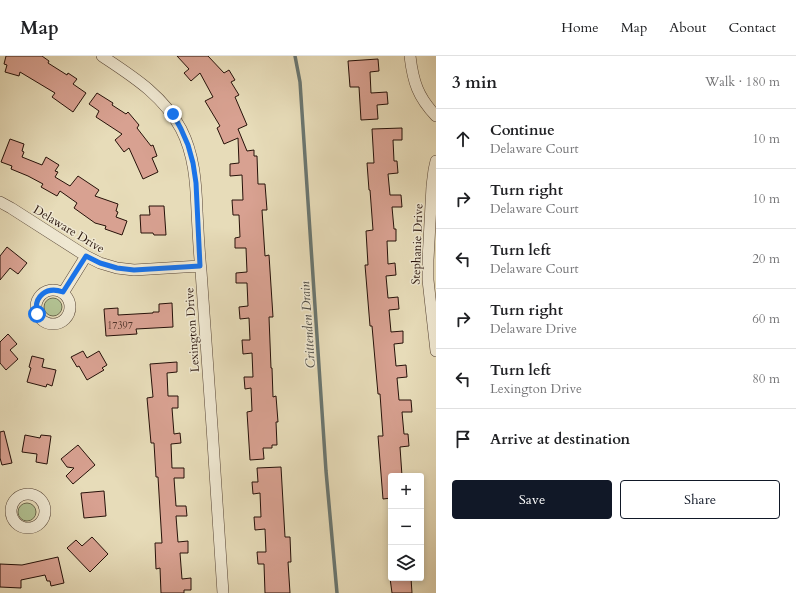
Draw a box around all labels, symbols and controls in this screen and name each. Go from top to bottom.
text: Map [20,15,59,41]
text: Home [561,18,599,37]
text: Map [621,18,647,37]
text: About [669,18,706,37]
text: Contact [728,18,776,37]
text: 3 min [452,71,497,94]
text: Walk · 180 m [705,73,780,91]
route end [164,105,182,123]
text: Continue [490,120,555,140]
icon: ahead [452,128,474,150]
text: 10 m [752,130,780,148]
text: Delaware Court [490,140,579,158]
text: Turn right [490,180,563,200]
icon: right [452,188,474,210]
text: 10 m [752,190,780,208]
text: Delaware Court [490,200,579,218]
street label: Delaware Drive [30,201,108,257]
street label: Stephanie Drive [408,203,426,285]
text: Turn left [490,240,551,260]
icon: left [452,248,474,270]
text: 20 m [752,250,780,268]
text: Delaware Court [490,260,579,278]
water label: Crittenden Drain [296,280,320,369]
street label: Lexington Drive [181,287,203,373]
text: Turn right [490,300,563,320]
route start [28,305,46,323]
icon: right [452,308,474,330]
text: 60 m [752,310,780,328]
house number: 17397 [107,319,133,333]
text: Delaware Drive [490,320,577,338]
text: Turn left [490,360,551,380]
icon: left [452,368,474,390]
text: 80 m [752,370,780,388]
text: Lexington Drive [490,380,582,398]
icon: arrive [452,428,474,450]
text: Arrive at destination [490,429,630,449]
map controls [388,473,424,581]
button: + [388,473,424,509]
button: Save [452,480,612,519]
button: Share [620,480,780,519]
button: − [388,509,424,545]
button: layers [388,545,424,581]

